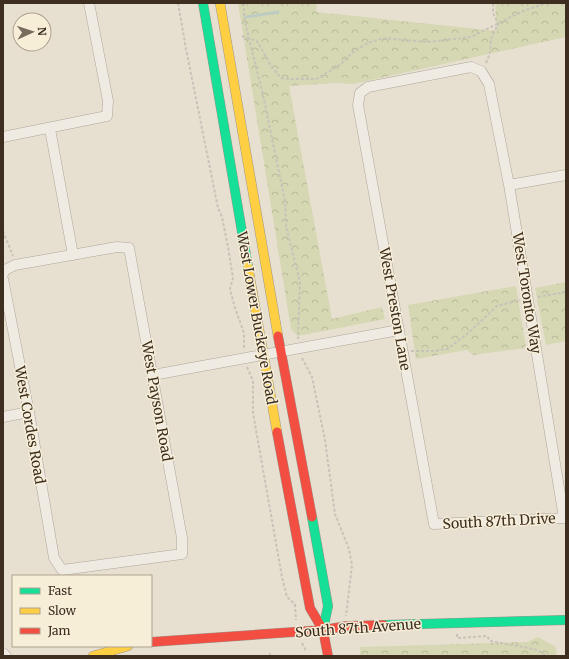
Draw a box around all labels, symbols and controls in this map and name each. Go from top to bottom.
north arrow [12,12,52,52]
text: N [35,27,49,36]
street label: West Lower Buckeye Road [233,229,281,407]
street label: West Toronto Way [508,230,546,356]
street label: West Preston Lane [375,245,415,372]
street label: West Payson Road [137,338,177,463]
street label: West Cordes Road [11,364,49,486]
street label: South 87th Drive [442,509,556,533]
legend [12,575,152,647]
text: Fast [48,583,72,598]
text: Slow [48,603,77,618]
street label: South 87th Avenue [294,615,422,641]
text: Jam [47,623,71,638]

